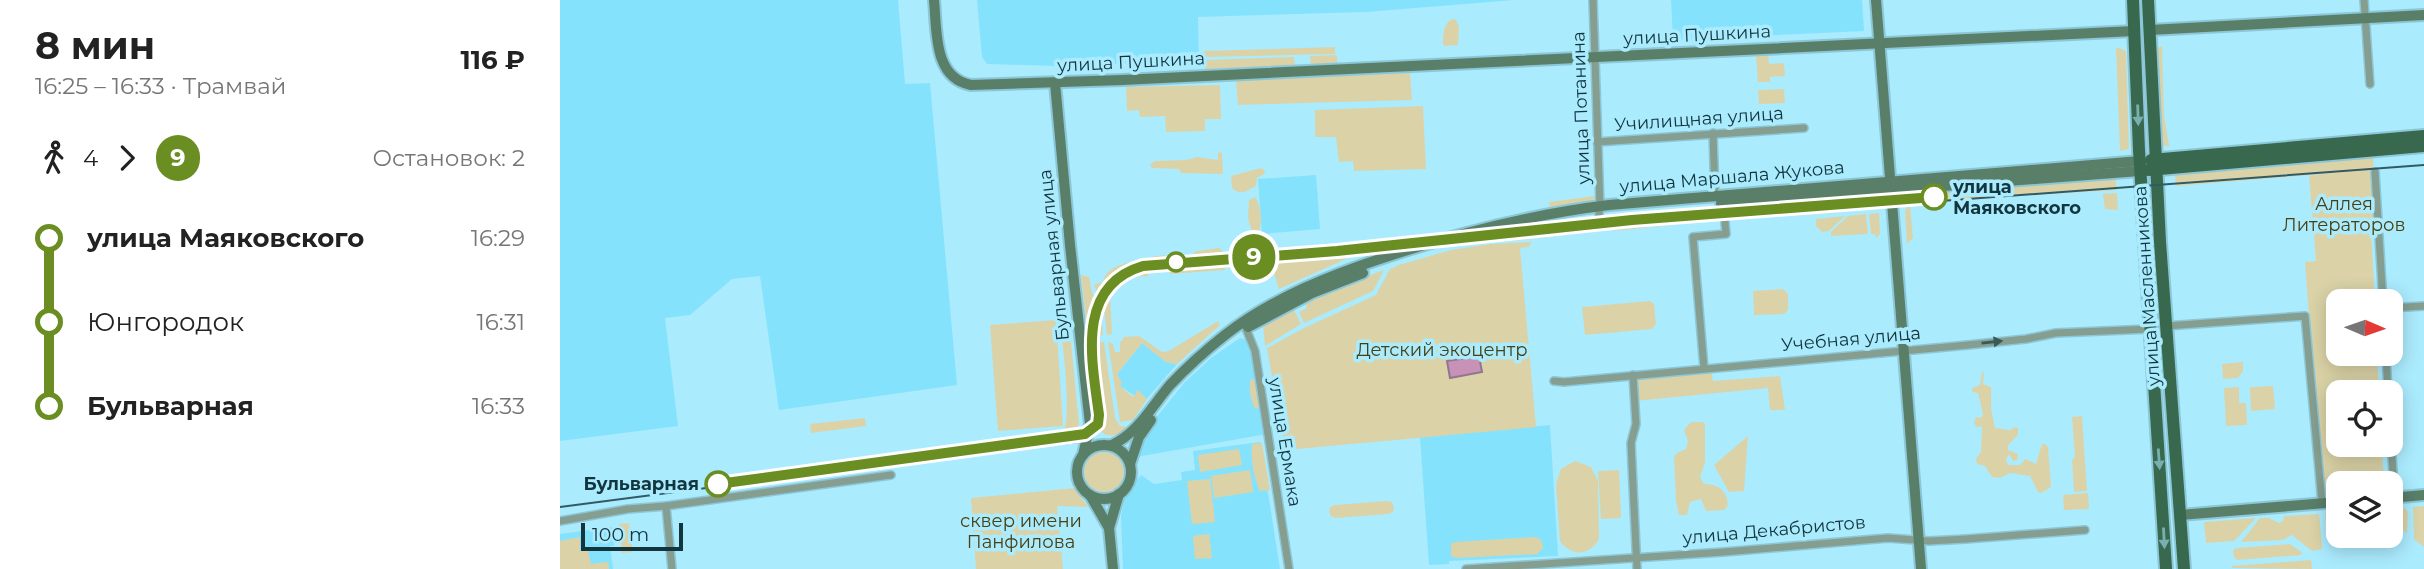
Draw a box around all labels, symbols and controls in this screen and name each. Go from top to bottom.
street label: улица Пушкина [1622,20,1771,50]
text: 8 мин [35,22,155,69]
street label: улица Потанина [1567,31,1595,186]
text: 116 ₽ [461,44,525,76]
street label: улица Пушкина [1056,47,1205,77]
text: 16:25 – 16:33 · Трамвай [35,72,286,100]
street label: Училищная улица [1614,102,1784,136]
one-way arrow [2132,104,2143,126]
icon: walk [35,139,73,177]
icon: forward [108,139,146,177]
text: 9 [170,143,186,172]
text: 4 [83,144,98,172]
text: Остановок: 2 [373,144,525,172]
street label: улица Маршала Жукова [1618,156,1845,198]
street label: Бульварная улица [1034,168,1074,342]
place label: улица Маяковского [1952,176,2081,219]
marker: улица Маяковского [1921,184,1947,210]
street label: улица Масленникова [2129,185,2165,388]
park label: Аллея Литераторов [2283,193,2405,236]
text: улица Маяковского [87,222,364,254]
text: 16:29 [471,224,525,252]
line badge: 9 [1231,234,1277,280]
text: 9 [1246,242,1262,271]
unlabelled marker [1166,252,1186,272]
north arrow [2326,289,2403,366]
map controls [2326,289,2403,548]
text: Юнгородок [87,306,244,338]
text: 16:31 [477,308,525,336]
street label: Учебная улица [1780,322,1922,356]
one-way arrow [1981,336,2003,347]
park label: Детский экоцентр [1356,339,1528,361]
street label: улица Ермака [1264,375,1306,508]
button: locate [2326,380,2403,457]
text: Бульварная [87,390,254,422]
text: 16:33 [472,392,525,420]
one-way arrow [2154,448,2165,470]
marker: Бульварная [705,471,731,497]
button: layers [2326,471,2403,548]
place label: Бульварная [583,473,699,495]
park label: сквер имени Панфилова [960,510,1082,553]
street label: улица Декабристов [1680,511,1867,549]
scale bar [581,520,682,552]
text: 100 m [592,523,649,546]
one-way arrow [2159,528,2170,550]

